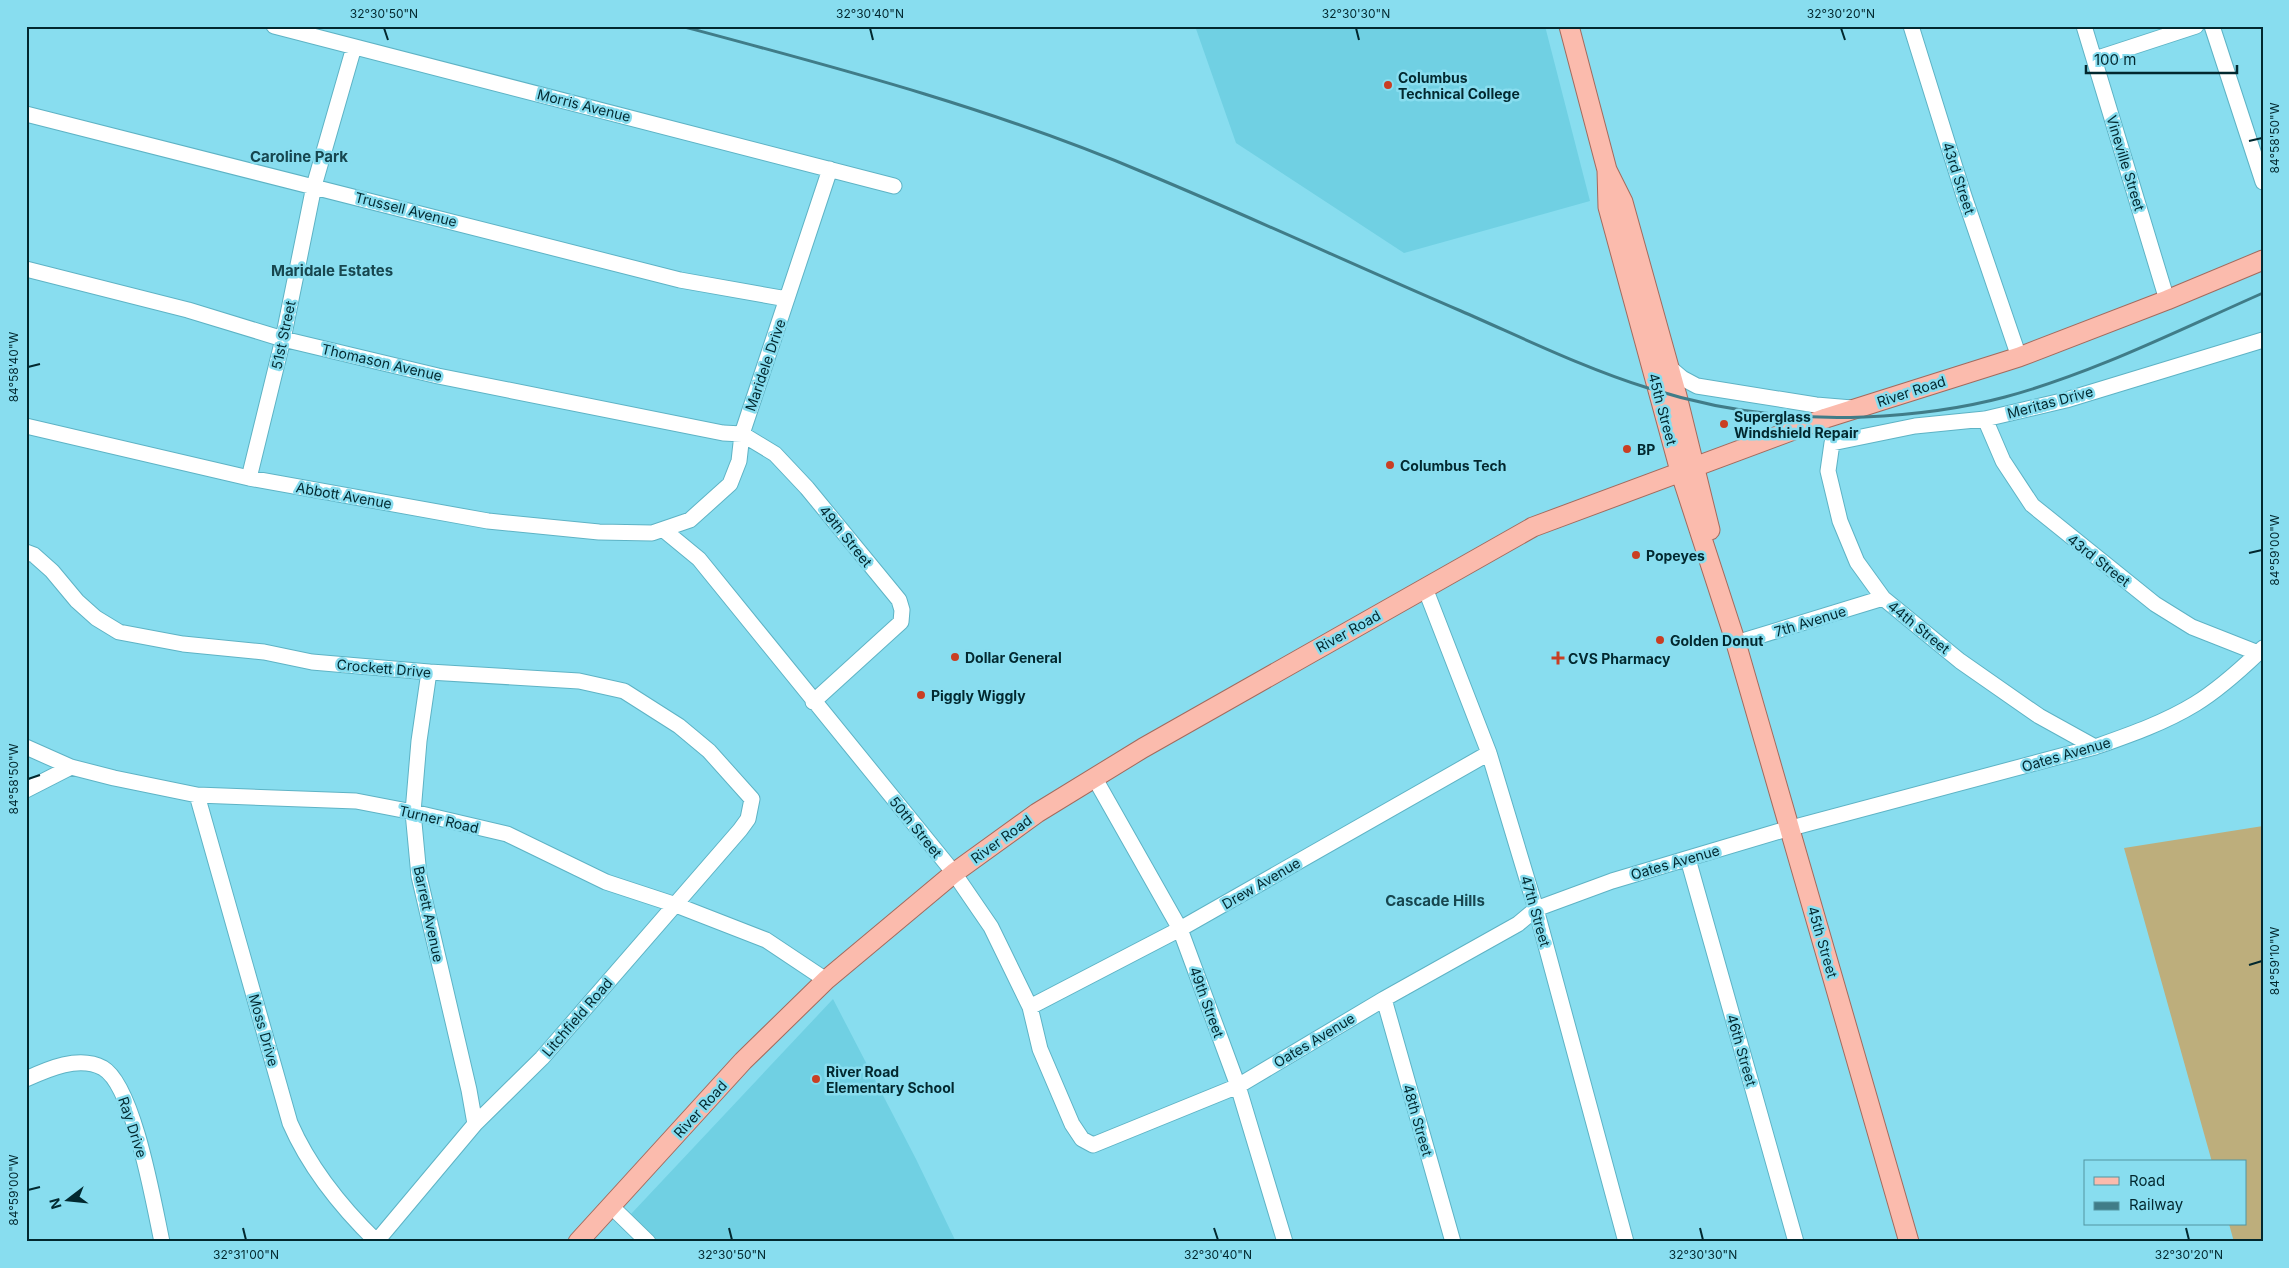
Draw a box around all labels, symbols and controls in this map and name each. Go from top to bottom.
text: 32°30'50"N [350,6,418,21]
text: 32°30'40"N [836,6,904,21]
text: 32°30'30"N [1322,6,1390,21]
text: 32°30'20"N [1807,6,1875,21]
scale bar [2086,42,2238,74]
text: 100 m [2094,50,2136,69]
place label: Columbus Technical College [1398,69,1520,102]
marker: Columbus Technical College [1382,79,1394,91]
street label: Morris Avenue [535,85,633,125]
text: 84°58'50"W [2267,102,2282,174]
street label: Vineville Street [2103,113,2149,213]
street label: 43rd Street [1939,140,1979,217]
district label: Caroline Park [250,147,348,166]
street label: Trussell Avenue [353,188,459,230]
district label: Maridale Estates [271,261,393,280]
street label: 51st Street [267,299,299,371]
street label: Maridele Drive [741,317,789,413]
text: 84°58'40"W [6,331,21,402]
street label: Thomason Avenue [320,340,444,384]
street label: 45th Street [1645,371,1681,447]
street label: River Road [1875,372,1947,410]
street label: Meritas Drive [2005,382,2095,422]
place label: Superglass Windshield Repair [1734,408,1859,441]
marker: Superglass Windshield Repair [1718,418,1730,430]
place label: BP [1637,441,1655,458]
marker: BP [1621,443,1633,455]
place label: Columbus Tech [1400,457,1506,474]
marker: Columbus Tech [1384,459,1396,471]
street label: Abbott Avenue [295,478,393,512]
street label: 49th Street [816,502,876,571]
text: 84°59'00"W [2267,514,2282,586]
street label: 43rd Street [2064,530,2134,590]
place label: Popeyes [1646,547,1705,564]
marker: Popeyes [1630,549,1642,561]
street label: 44th Street [1885,597,1954,657]
street label: 7th Avenue [1772,602,1848,640]
street label: River Road [1313,606,1383,656]
place label: Golden Donut [1670,632,1763,649]
marker: Golden Donut [1654,634,1666,646]
place label: Dollar General [965,649,1062,666]
place label: CVS Pharmacy [1568,650,1671,667]
marker: Dollar General [949,651,961,663]
marker: CVS Pharmacy [1552,652,1564,664]
street label: Crockett Drive [336,655,432,681]
place label: Piggly Wiggly [931,687,1026,704]
marker: Piggly Wiggly [915,689,927,701]
street label: Oates Avenue [2020,733,2112,775]
text: 84°58'50"W [6,743,21,815]
street label: 50th Street [886,793,946,861]
street label: Turner Road [398,802,480,836]
street label: River Road [967,811,1035,867]
street label: Oates Avenue [1629,841,1721,883]
street label: Drew Avenue [1219,854,1303,912]
street label: Barrett Avenue [411,864,447,964]
street label: 47th Street [1518,873,1554,949]
district label: Cascade Hills [1385,891,1485,910]
street label: 45th Street [1805,904,1841,980]
text: 84°59'10"W [2267,927,2282,995]
street label: 49th Street [1186,964,1228,1040]
street label: Litchfield Road [538,974,616,1060]
street label: Moss Drive [246,992,282,1068]
street label: Oates Avenue [1270,1009,1358,1071]
street label: 46th Street [1724,1012,1760,1088]
place label: River Road Elementary School [826,1063,955,1096]
marker: River Road Elementary School [810,1073,822,1085]
street label: River Road [670,1077,730,1141]
street label: 48th Street [1400,1082,1436,1158]
street label: Ray Drive [115,1094,151,1160]
text: 84°59'00"W [6,1154,21,1226]
legend [2084,1160,2246,1226]
text: Road [2129,1171,2165,1190]
north arrow [42,1176,92,1226]
text: Railway [2129,1195,2184,1214]
text: N [45,1196,65,1211]
text: 32°31'00"N [213,1247,279,1262]
text: 32°30'50"N [698,1247,766,1262]
text: 32°30'40"N [1184,1247,1252,1262]
text: 32°30'30"N [1669,1247,1737,1262]
text: 32°30'20"N [2155,1247,2223,1262]

